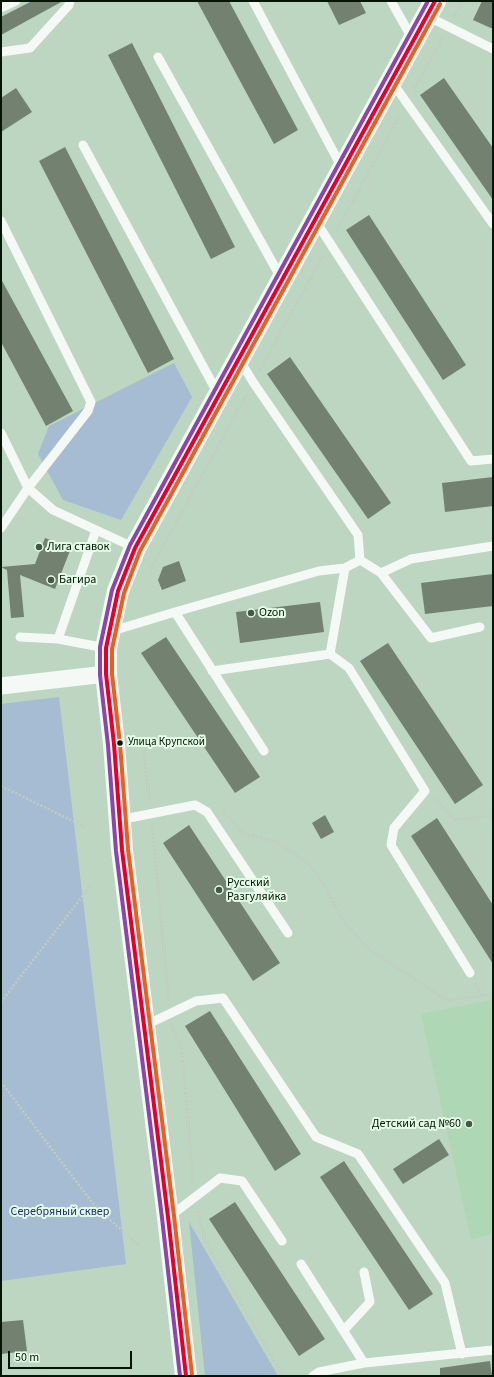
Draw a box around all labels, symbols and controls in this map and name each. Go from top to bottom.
place label: Лига ставок [47,540,110,554]
marker: Лига ставок [34,542,44,552]
place label: Багира [59,573,96,587]
marker: Багира [46,575,56,585]
place label: Ozon [259,606,285,620]
marker: Ozon [246,608,256,618]
place label: Улица Крупской [128,736,205,750]
marker: Улица Крупской [115,738,125,748]
place label: Русский Разгуляйка [227,876,286,904]
marker: Русский Разгуляйка [214,885,224,895]
place label: Детский сад №60 [372,1117,461,1131]
marker: Детский сад №60 [464,1119,474,1129]
park label: Серебряный сквер [11,1205,109,1219]
scale bar [10,1343,134,1369]
text: 50 m [15,1349,39,1366]

